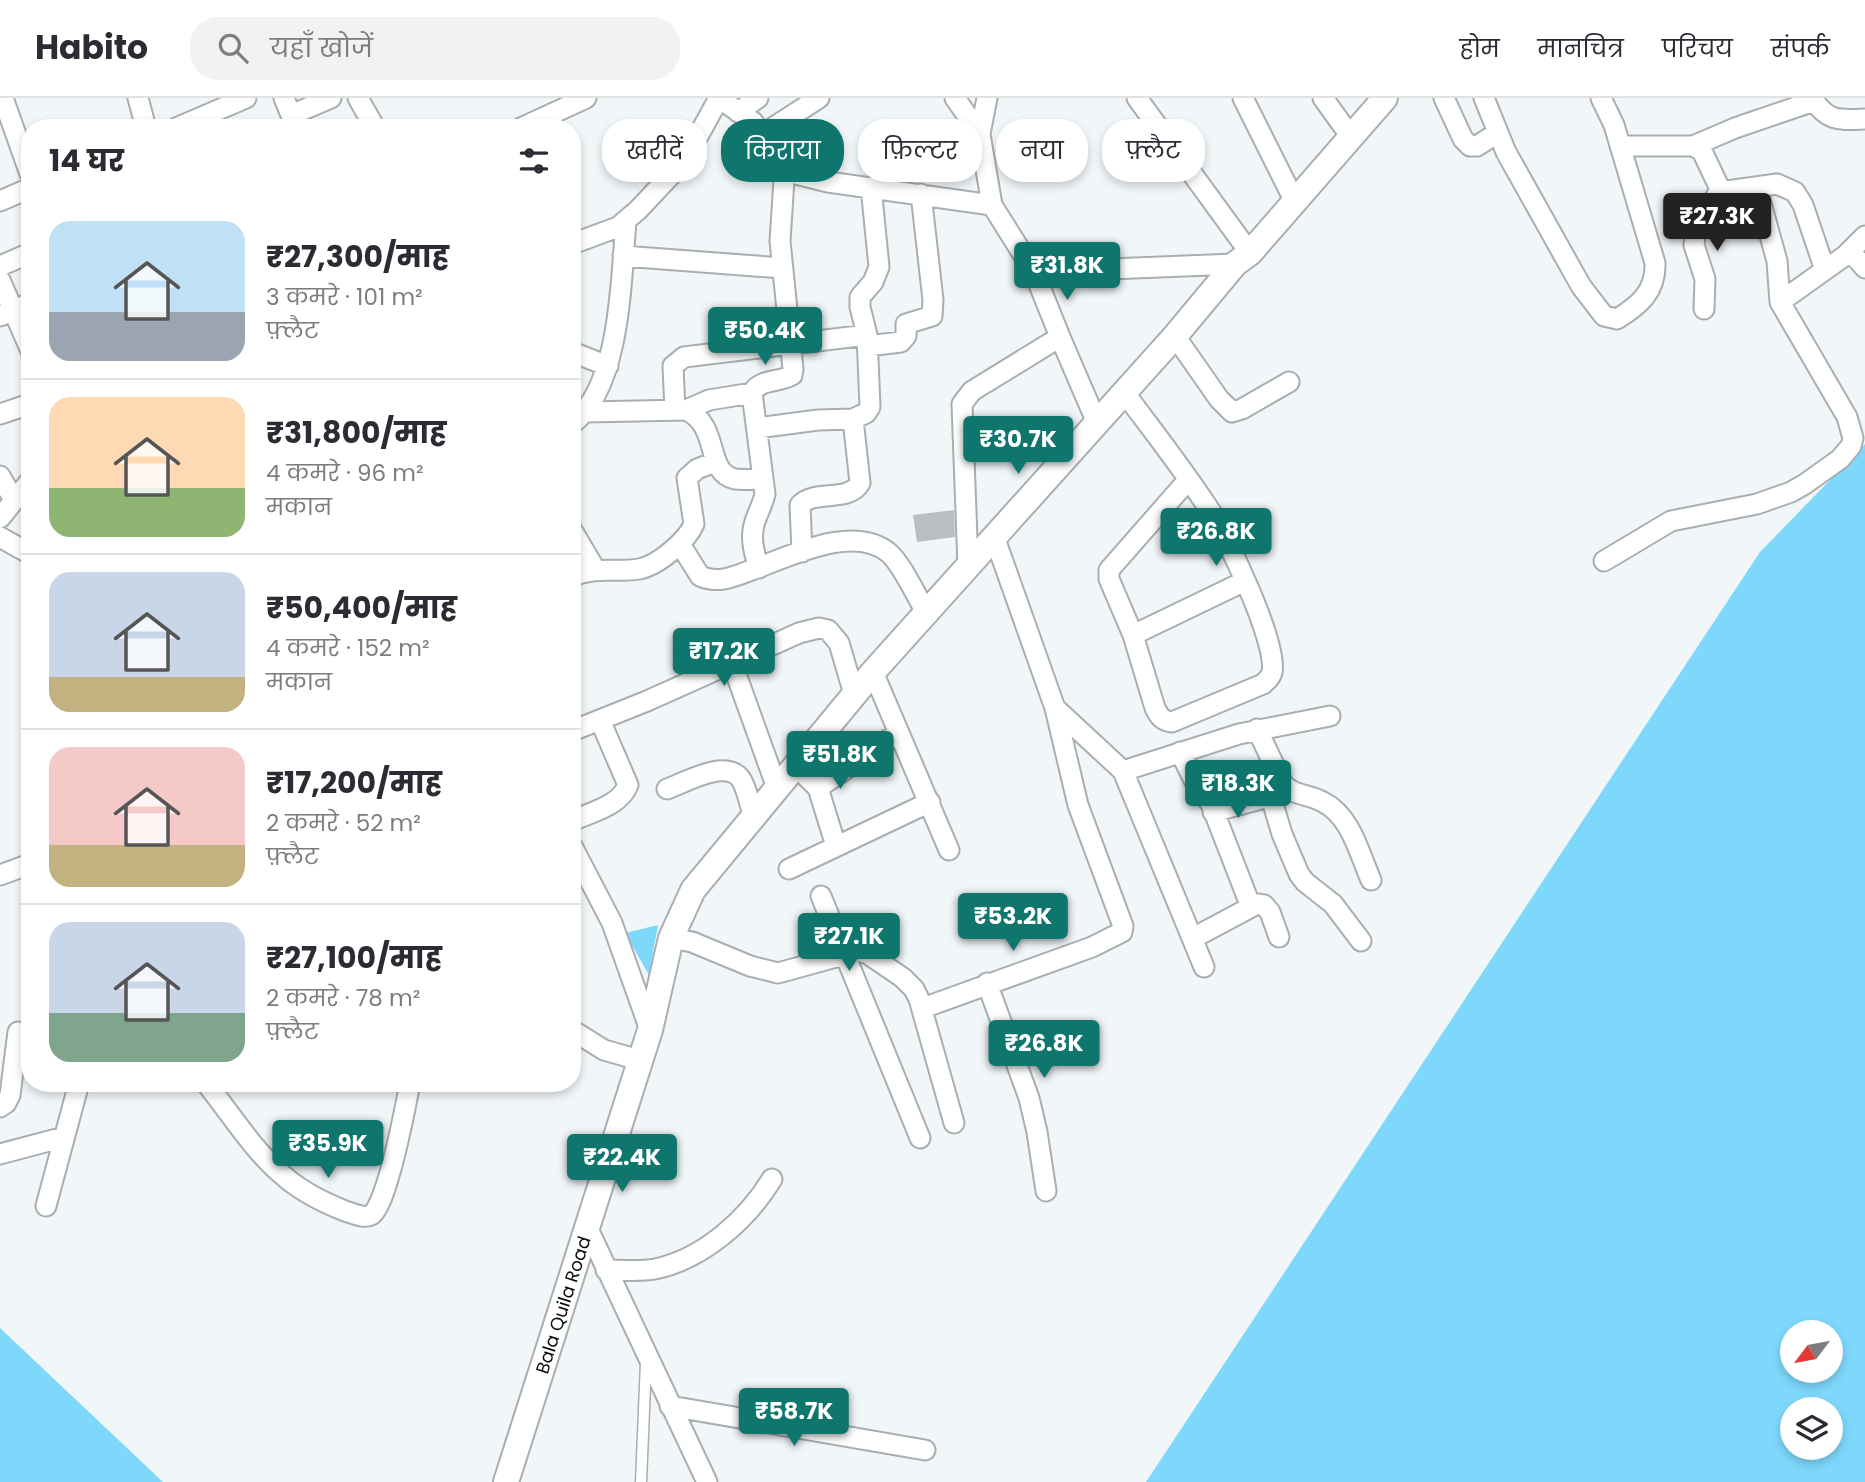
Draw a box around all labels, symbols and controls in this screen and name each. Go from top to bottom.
search box [190,17,680,80]
text: Habito [35,24,148,71]
icon: search [214,29,252,67]
text: यहाँ खोजें [270,30,373,66]
text: होम [1460,32,1500,65]
text: मानचित्र [1538,32,1624,65]
text: परिचय [1662,32,1733,65]
text: संपर्क [1771,32,1830,65]
chip: खरीदें [602,119,707,182]
chip: किराया [721,119,844,182]
chip: फ़िल्टर [858,119,982,182]
chip: नया [996,119,1088,182]
chip: फ़्लैट [1102,119,1205,182]
text: 14 घर [49,139,124,182]
icon: filters [515,142,553,180]
pin: ₹27.3K [1660,194,1774,253]
text: ₹27.3K [1679,200,1755,232]
text: ₹27,300/माह [266,235,449,278]
pin: ₹31.8K [1010,242,1124,302]
icon: home [105,249,189,333]
text: ₹31.8K [1030,249,1104,281]
text: 3 कमरे · 101 m² [266,281,423,313]
pin: ₹50.4K [708,308,822,367]
text: ₹50.4K [724,314,806,346]
text: फ़्लैट [266,315,319,347]
text: ₹31,800/माह [266,411,447,454]
pin: ₹30.7K [961,416,1075,476]
text: ₹30.7K [979,423,1057,455]
icon: home [105,425,189,509]
text: 4 कमरे · 96 m² [266,457,424,489]
text: मकान [266,491,332,523]
pin: ₹26.8K [1159,508,1273,568]
text: ₹26.8K [1177,515,1255,547]
text: ₹50,400/माह [266,586,457,629]
icon: home [105,600,189,684]
pin: ₹17.2K [667,628,781,688]
text: 4 कमरे · 152 m² [266,632,429,664]
text: ₹17.2K [689,635,759,667]
text: मकान [266,666,332,698]
pin: ₹51.8K [783,732,897,791]
text: ₹51.8K [803,738,877,770]
pin: ₹18.3K [1181,760,1295,820]
text: ₹17,200/माह [266,761,442,804]
text: ₹18.3K [1201,767,1275,799]
icon: home [105,775,189,859]
text: 2 कमरे · 52 m² [266,807,421,839]
text: फ़्लैट [266,841,319,873]
pin: ₹53.2K [956,894,1070,953]
text: ₹53.2K [974,900,1052,932]
pin: ₹27.1K [792,914,906,973]
text: ₹27.1K [814,920,884,952]
text: ₹27,100/माह [266,936,442,979]
icon: home [105,950,189,1034]
text: 2 कमरे · 78 m² [266,982,420,1014]
text: फ़्लैट [266,1016,319,1048]
pin: ₹26.8K [987,1020,1101,1080]
text: ₹26.8K [1005,1027,1083,1059]
pin: ₹35.9K [271,1121,385,1180]
text: ₹35.9K [288,1127,368,1159]
pin: ₹22.4K [565,1134,679,1194]
text: ₹22.4K [583,1141,661,1173]
street label: Bala Quila Road [529,1233,596,1377]
north arrow [1780,1320,1843,1382]
map controls [1780,1320,1843,1460]
pin: ₹58.7K [737,1388,851,1448]
text: ₹58.7K [755,1395,833,1427]
button: layers [1780,1397,1843,1460]

